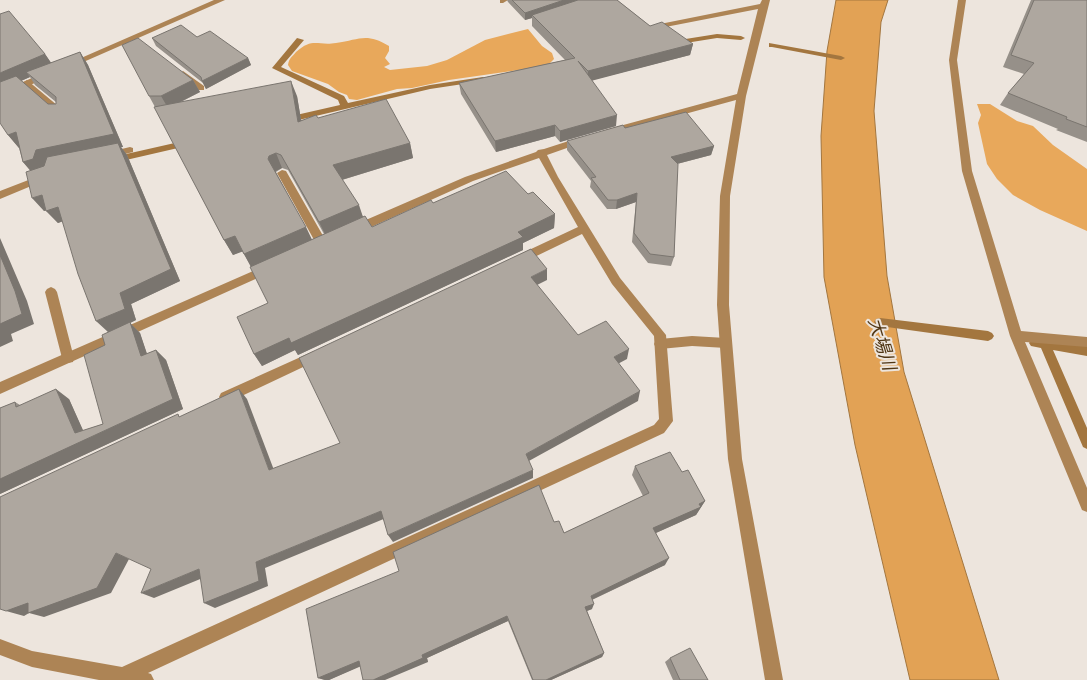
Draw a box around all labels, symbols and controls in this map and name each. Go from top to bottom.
water label: 大場川 [864,315,901,375]

